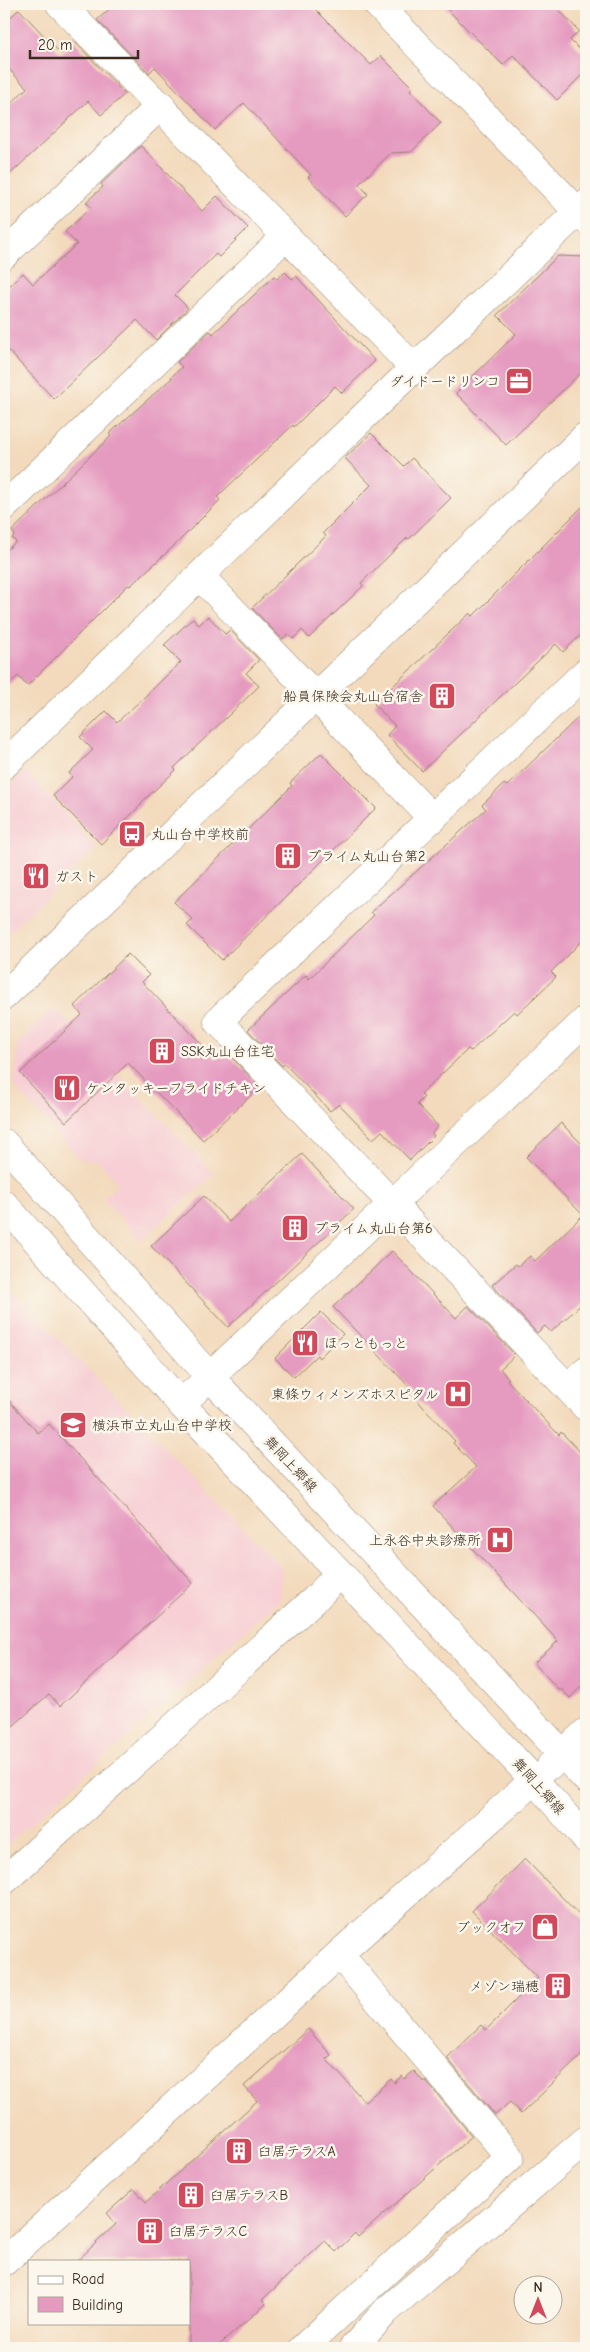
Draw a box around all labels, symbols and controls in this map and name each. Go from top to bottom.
scale bar [30,28,138,60]
text: 20 m [38,36,72,54]
office icon: ダイドードリンコ [504,366,534,396]
place label: ダイドードリンコ [389,373,500,390]
building icon: 船員保険会丸山台宿舎 [427,681,457,711]
place label: 船員保険会丸山台宿舎 [283,688,423,705]
bus stop icon: 丸山台中学校前 [117,819,147,849]
place label: 丸山台中学校前 [151,826,249,843]
building icon: プライム丸山台第2 [273,841,303,871]
place label: プライム丸山台第2 [307,848,425,865]
restaurant icon: ガスト [21,861,51,891]
place label: ガスト [55,868,98,885]
building icon: SSK丸山台住宅 [147,1036,177,1066]
place label: SSK丸山台住宅 [181,1043,274,1060]
restaurant icon: ケンタッキーフライドチキン [52,1073,82,1103]
place label: ケンタッキーフライドチキン [86,1080,266,1097]
building icon: プライム丸山台第6 [280,1213,310,1243]
place label: プライム丸山台第6 [314,1220,432,1237]
restaurant icon: ほっともっと [290,1328,320,1358]
place label: ほっともっと [324,1335,408,1352]
hospital icon: 東條ウィメンズホスピタル [443,1379,473,1409]
place label: 東條ウィメンズホスピタル [271,1386,439,1403]
school or university icon: 横浜市立丸山台中学校 [58,1410,88,1440]
place label: 横浜市立丸山台中学校 [92,1417,232,1434]
street label: 舞岡上郷線 [261,1433,321,1496]
hospital icon: 上永谷中央診療所 [485,1525,515,1555]
place label: 上永谷中央診療所 [369,1532,481,1549]
street label: 舞岡上郷線 [509,1755,568,1818]
shop icon: ブックオフ [530,1912,560,1942]
place label: ブックオフ [456,1919,526,1936]
building icon: メゾン瑞穂 [543,1971,573,2001]
place label: メゾン瑞穂 [469,1978,539,1995]
building icon: 臼居テラスA [224,2136,254,2166]
place label: 臼居テラスA [258,2143,336,2160]
building icon: 臼居テラスB [176,2180,206,2210]
place label: 臼居テラスB [210,2187,288,2204]
building icon: 臼居テラスC [135,2216,165,2246]
place label: 臼居テラスC [169,2223,247,2240]
legend [28,2260,190,2324]
text: Road [72,2270,104,2288]
north arrow [512,2274,562,2324]
text: N [533,2279,543,2296]
text: Building [72,2296,123,2314]

